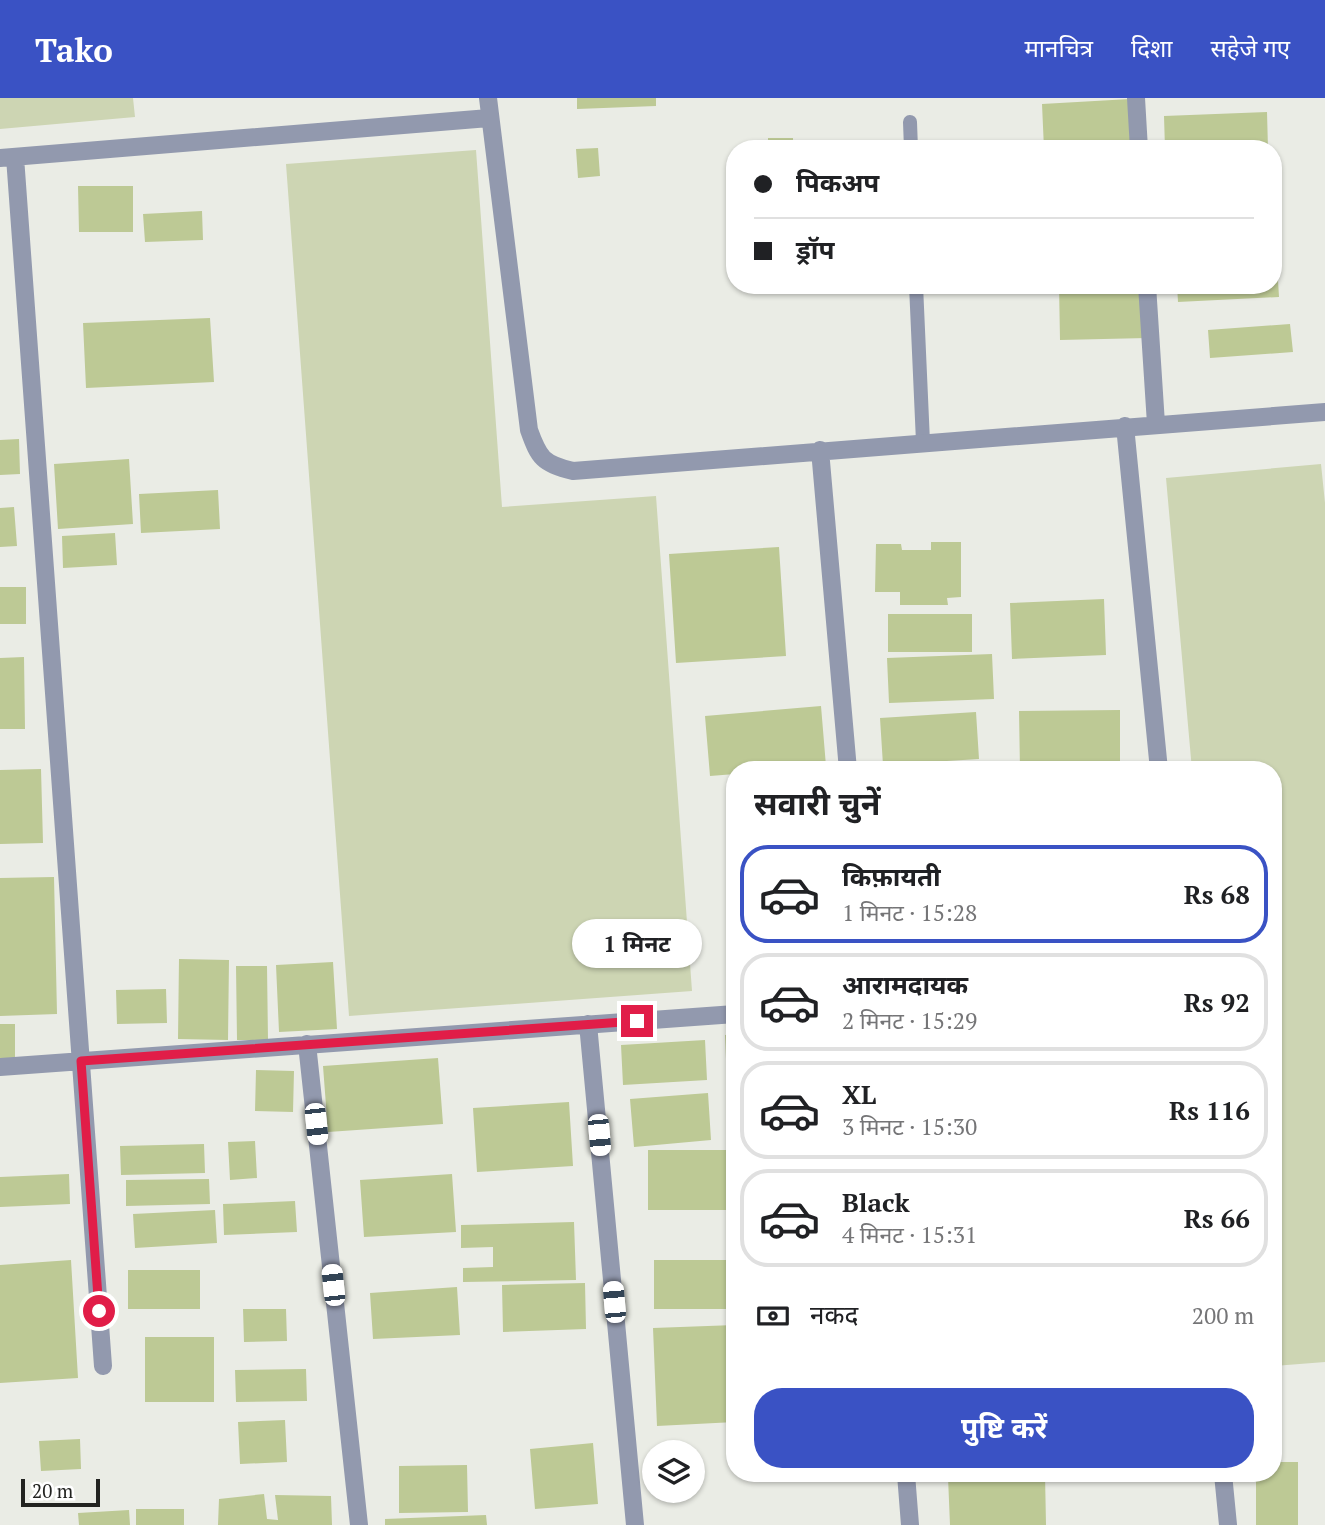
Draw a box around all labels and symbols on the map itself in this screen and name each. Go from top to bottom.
callout: 1 मिनट [572,920,702,968]
route end [621,1005,653,1037]
car [304,1102,329,1146]
car [587,1113,612,1157]
car [321,1263,346,1307]
car [602,1280,627,1324]
route start [83,1295,115,1327]
scale bar [21,1476,100,1508]

